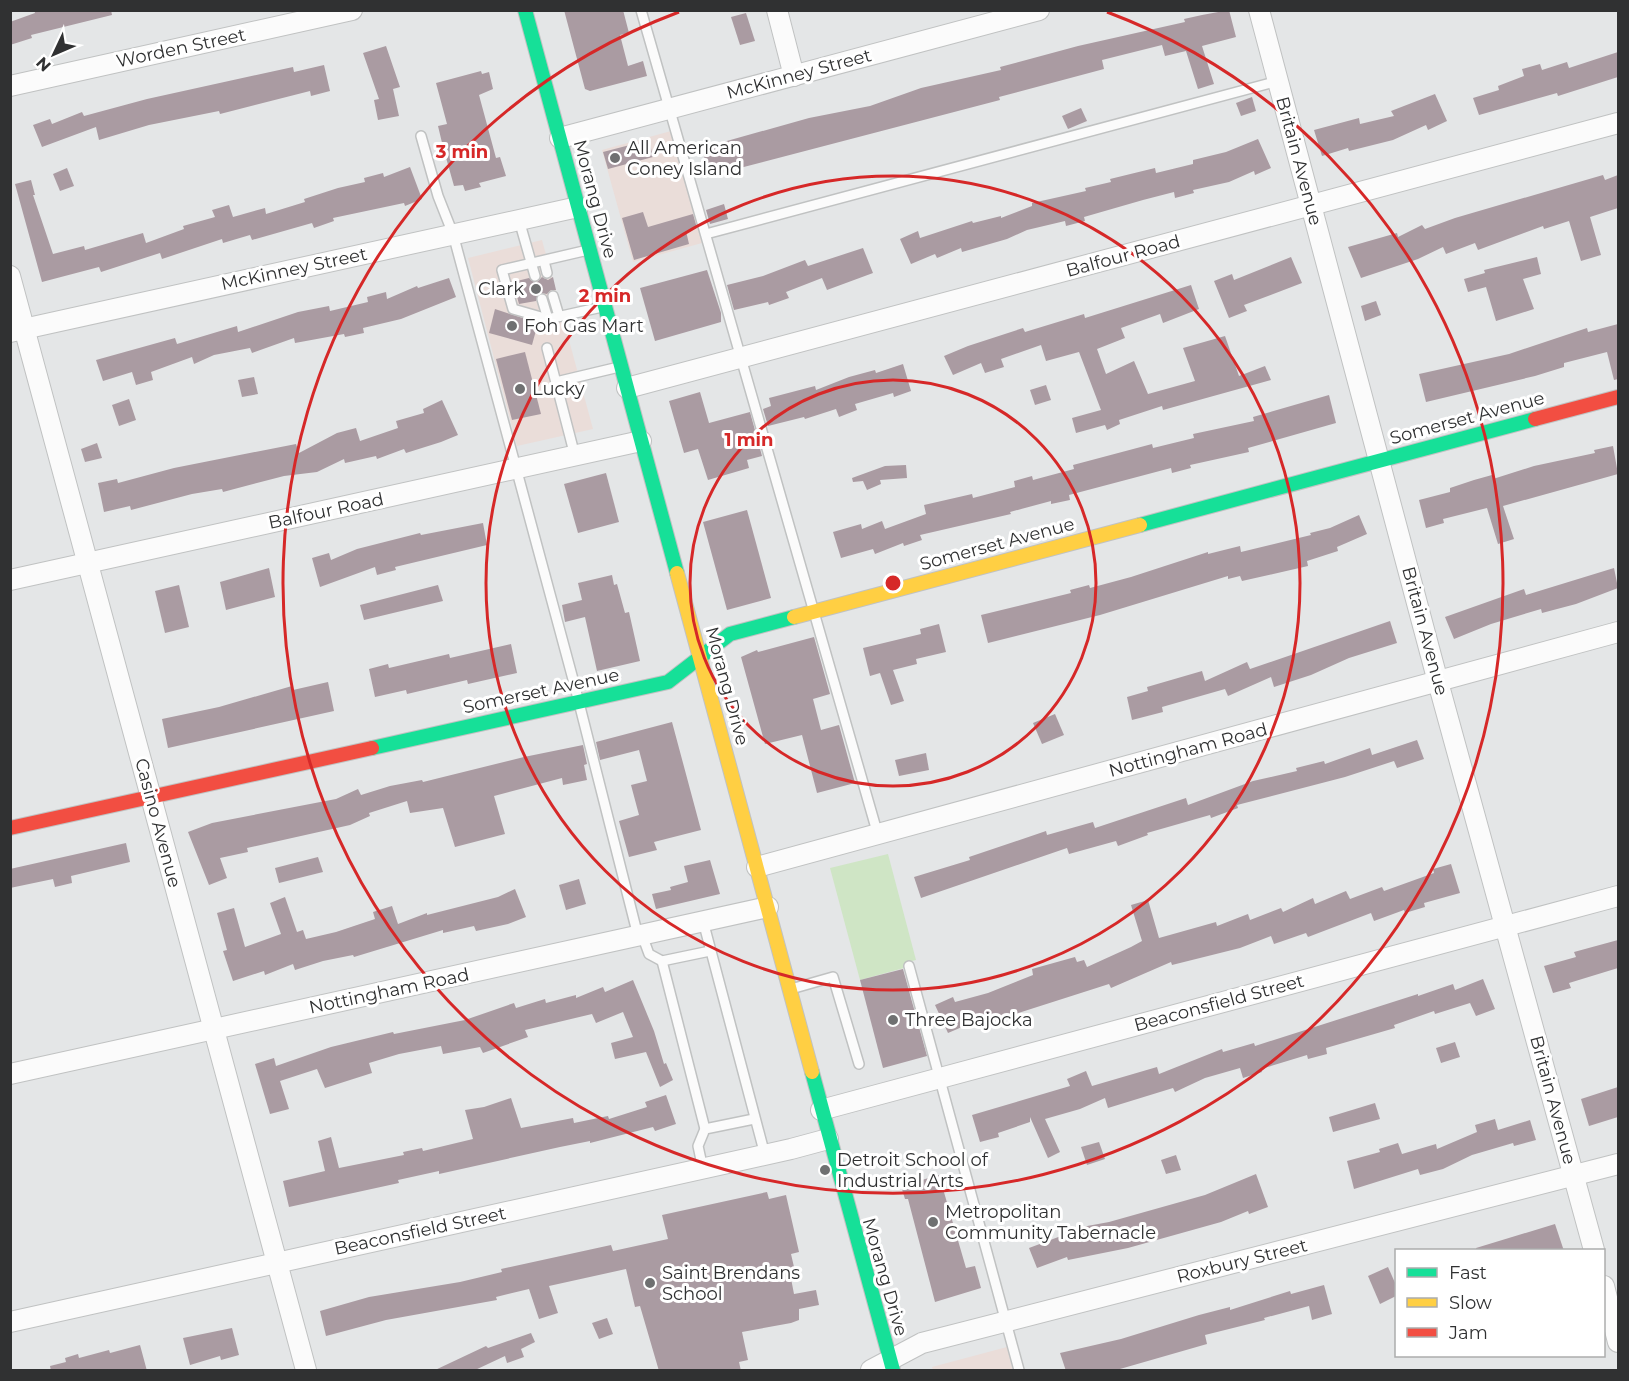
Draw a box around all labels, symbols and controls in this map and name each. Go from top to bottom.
north arrow [24,24,84,84]
street label: Worden Street [114,24,248,72]
street label: McKinney Street [724,44,874,104]
text: N [32,53,55,75]
street label: Britain Avenue [1271,94,1327,228]
street label: Morang Drive [569,137,621,261]
place label: All American Coney Island [627,137,742,180]
text: 3 min [435,141,488,163]
marker: All American Coney Island [608,151,622,165]
street label: Balfour Road [1063,230,1183,282]
street label: McKinney Street [219,243,369,295]
place label: Clark [478,278,524,300]
marker: Clark [529,282,543,296]
text: 2 min [579,285,631,307]
place label: Foh Gas Mart [524,315,644,337]
marker: Foh Gas Mart [505,319,519,333]
place label: Lucky [532,378,585,400]
marker: Lucky [513,382,527,396]
street label: Somerset Avenue [1387,387,1547,449]
text: 1 min [725,429,773,451]
street label: Balfour Road [266,488,386,534]
street label: Somerset Avenue [917,513,1077,575]
street label: Britain Avenue [1397,564,1453,698]
centre of rings [883,573,903,593]
street label: Morang Drive [701,624,753,748]
street label: Somerset Avenue [461,664,621,718]
street label: Nottingham Road [1106,718,1270,782]
street label: Casino Avenue [130,756,186,890]
street label: Nottingham Road [307,963,471,1019]
street label: Beaconsfield Street [1132,970,1306,1036]
place label: Three Bajocka [905,1009,1033,1031]
marker: Three Bajocka [886,1013,900,1027]
street label: Britain Avenue [1525,1033,1581,1167]
place label: Detroit School of Industrial Arts [837,1149,989,1192]
marker: Detroit School of Industrial Arts [818,1163,832,1177]
place label: Metropolitan Community Tabernacle [945,1201,1156,1244]
street label: Beaconsfield Street [332,1202,508,1260]
street label: Morang Drive [858,1215,912,1339]
marker: Metropolitan Community Tabernacle [926,1215,940,1229]
street label: Roxbury Street [1174,1234,1310,1288]
legend [1395,1249,1605,1357]
place label: Saint Brendans School [662,1262,800,1305]
text: Fast [1449,1262,1487,1284]
marker: Saint Brendans School [643,1276,657,1290]
text: Slow [1449,1292,1492,1314]
text: Jam [1448,1322,1488,1344]

